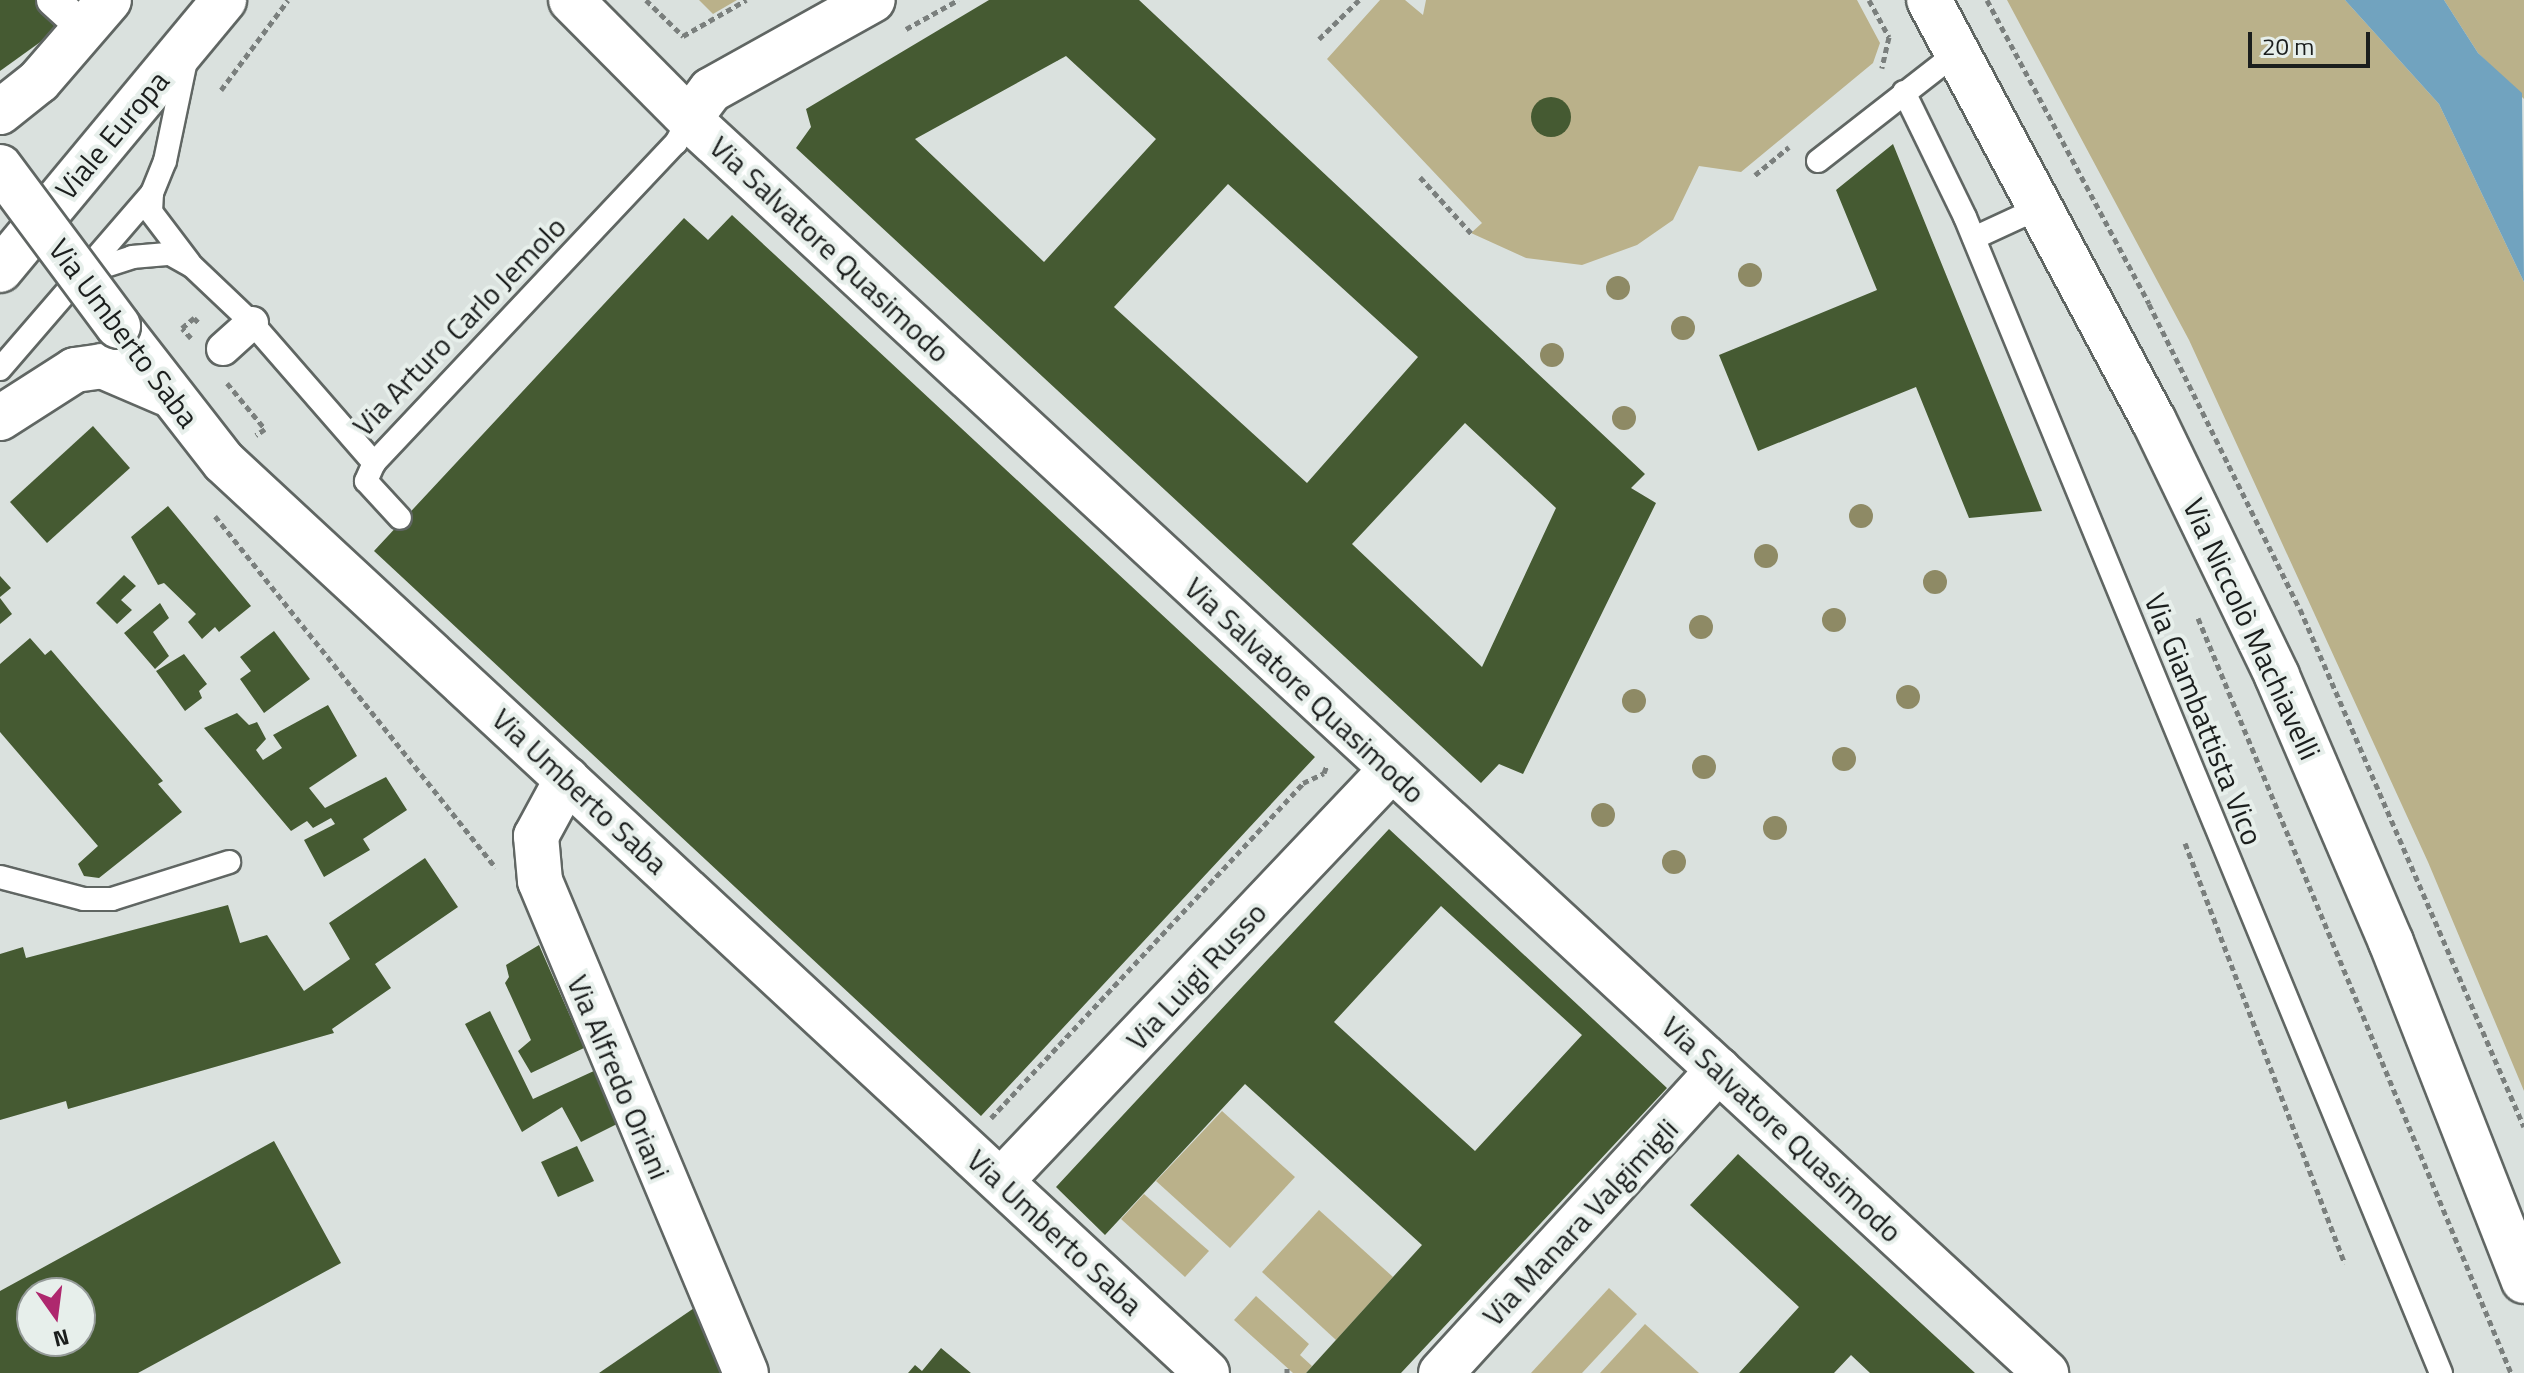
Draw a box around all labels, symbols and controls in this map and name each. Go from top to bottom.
scale bar [2252,16,2374,66]
text: 20 m [2262,28,2314,64]
street label: Viale Europa [48,63,176,207]
street label: Via Salvatore Quasimodo [702,128,958,370]
street label: Via Arturo Carlo Jemolo [345,209,573,443]
street label: Via Umberto Saba [41,232,207,434]
street label: Via Niccolò Machiavelli [2176,493,2328,765]
street label: Via Salvatore Quasimodo [1177,569,1433,811]
street label: Via Giambattista Vico [2137,588,2271,850]
street label: Via Umberto Saba [485,701,675,881]
street label: Via Luigi Russo [1118,895,1274,1057]
street label: Via Alfredo Oriani [560,969,678,1185]
street label: Via Salvatore Quasimodo [1654,1008,1910,1250]
street label: Via Manara Valgimigli [1475,1111,1685,1333]
street label: Via Umberto Saba [960,1142,1150,1322]
north arrow [16,1277,96,1357]
text: N [50,1320,73,1357]

